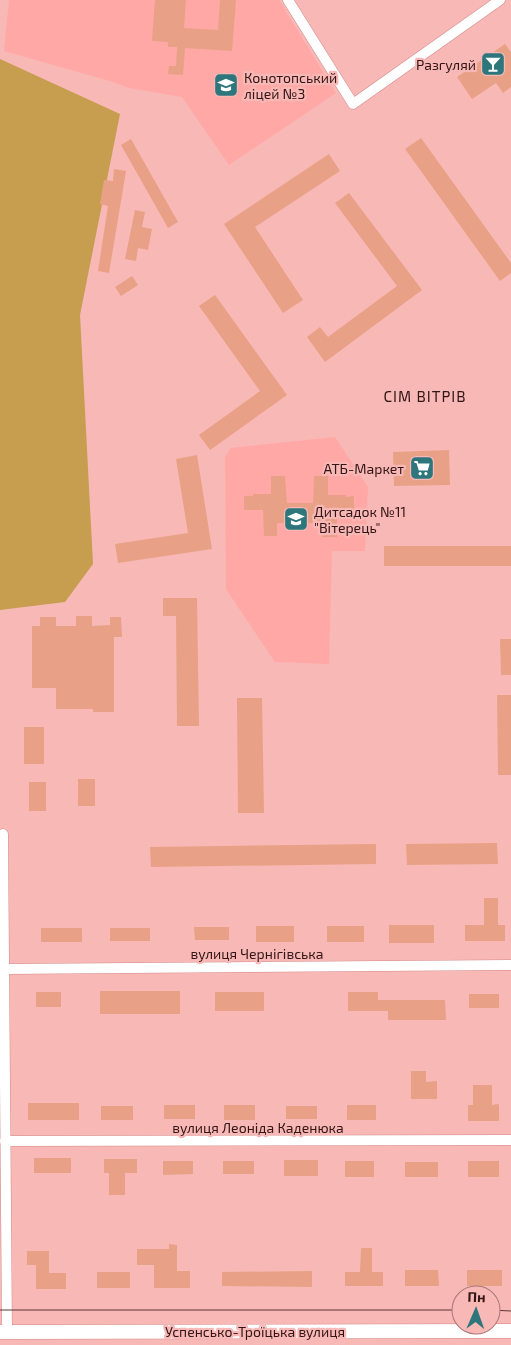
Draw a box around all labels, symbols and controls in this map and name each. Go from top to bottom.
bar icon: Разгуляй [480,51,506,77]
place label: Разгуляй [416,56,476,73]
place label: Конотопський ліцей №3 [244,69,337,102]
school or university icon: Конотопський ліцей №3 [213,72,239,98]
district label: СІМ ВІТРІВ [383,387,467,405]
supermarket icon: АТБ-Маркет [409,455,435,481]
place label: АТБ-Маркет [324,460,404,477]
place label: Дитсадок №11 "Вітерець" [314,503,406,536]
school or university icon: Дитсадок №11 "Вітерець" [283,506,309,532]
street label: вулиця Чернігівська [191,945,323,962]
street label: вулиця Леоніда Каденюка [172,1119,344,1136]
north arrow [451,1285,501,1335]
text: Пн [467,1288,486,1305]
street label: Успенсько-Троїцька вулиця [165,1323,345,1340]

